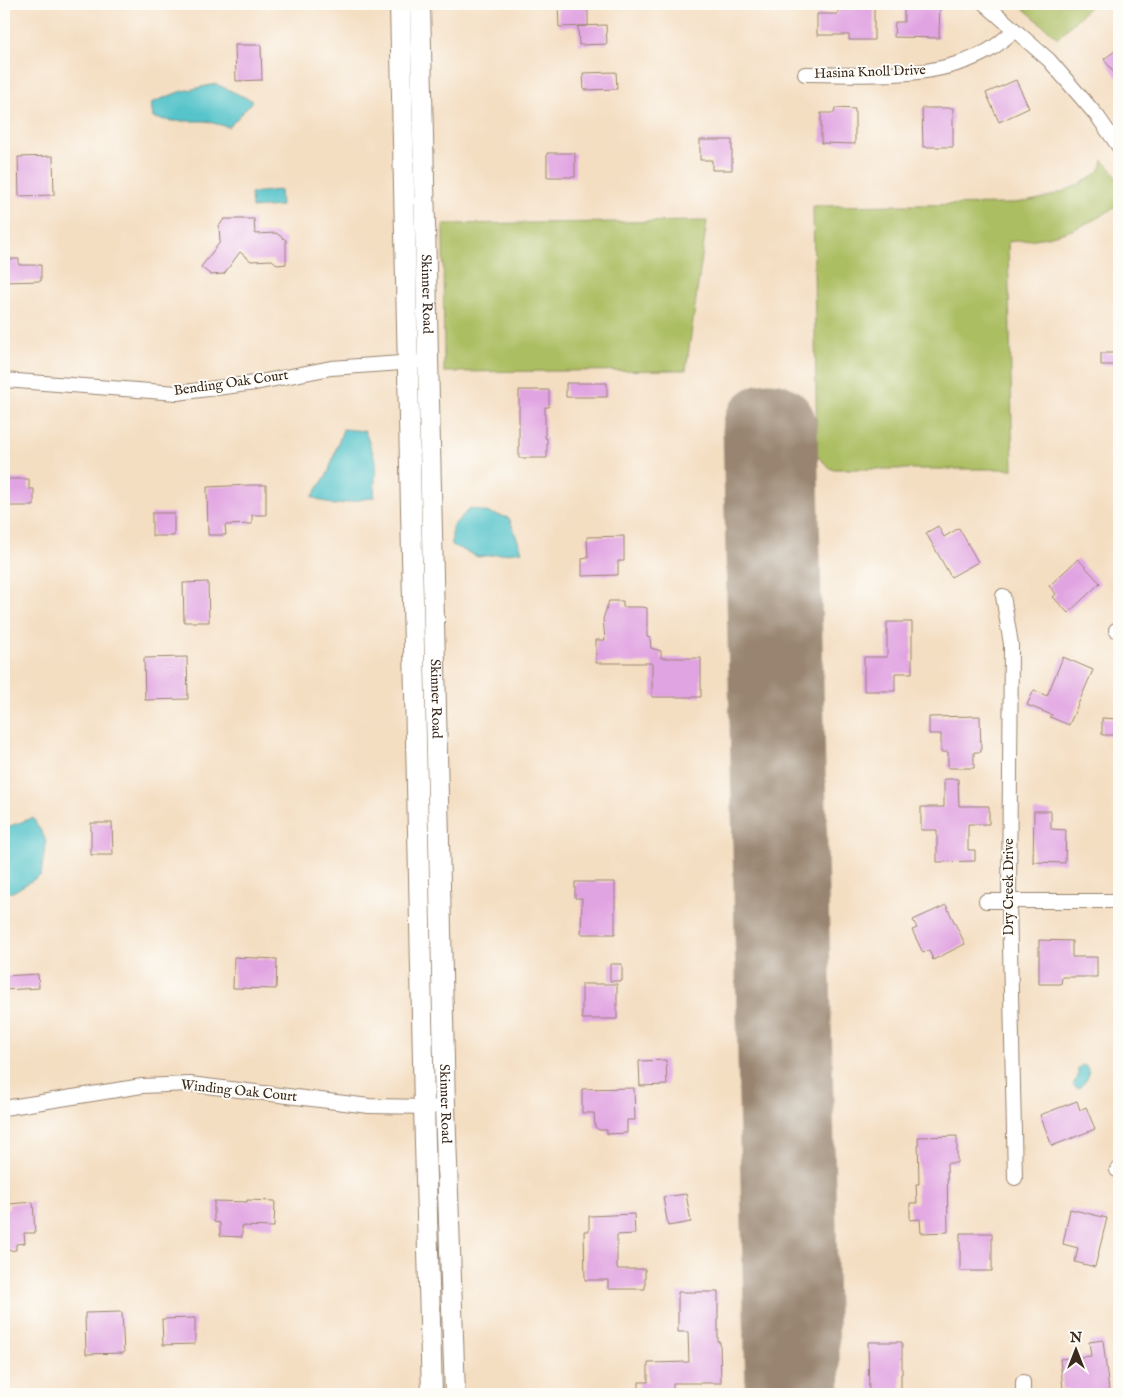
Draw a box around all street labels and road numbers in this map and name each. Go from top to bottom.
street label: Hasina Knoll Drive [814,61,927,83]
street label: Skinner Road [417,254,436,334]
street label: Bending Oak Court [173,366,290,400]
street label: Skinner Road [426,659,446,739]
street label: Dry Creek Drive [1000,838,1018,936]
street label: Skinner Road [435,1064,455,1144]
street label: Winding Oak Court [180,1076,298,1106]

